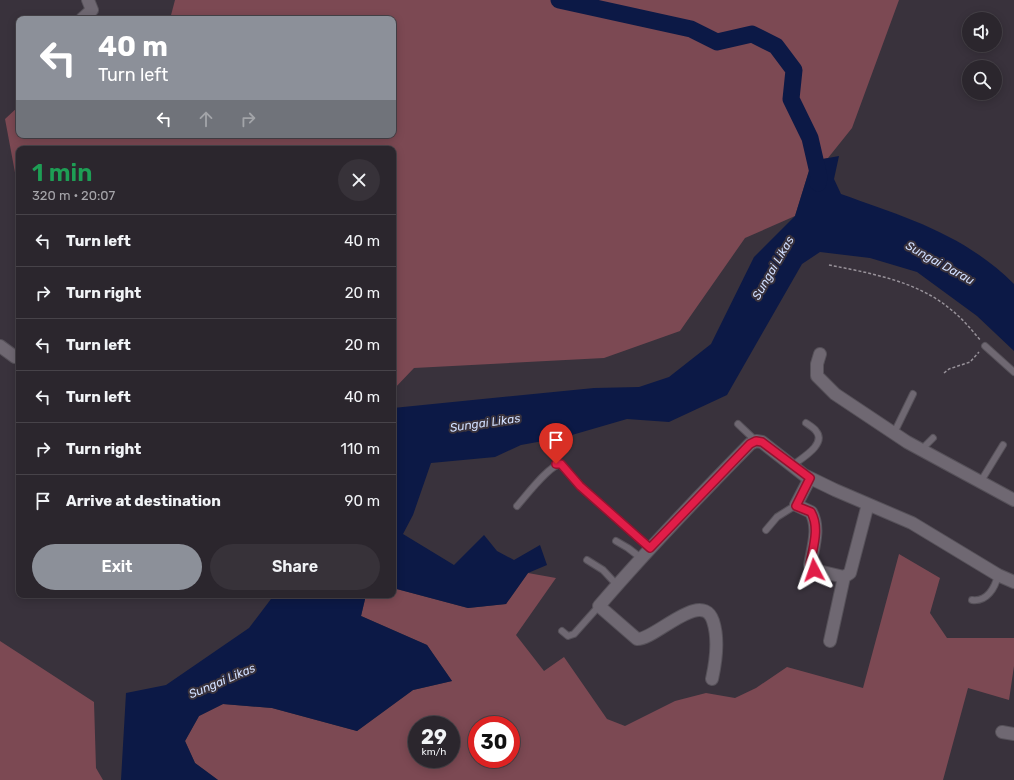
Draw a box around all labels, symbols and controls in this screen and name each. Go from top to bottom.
map controls [962,12,1002,100]
button: sound [962,12,1002,52]
text: 40 m [98,30,168,63]
icon: left [32,32,84,84]
button: search [962,60,1002,100]
text: Turn left [98,64,168,86]
icon: left [153,108,175,130]
icon: ahead [195,108,217,130]
icon: right [237,108,259,130]
text: 1 min [32,159,92,187]
button: close [338,159,380,201]
text: 320 m · 20:07 [32,188,115,203]
icon: left [32,230,54,252]
text: Turn left [66,232,131,250]
text: 40 m [344,232,380,250]
water label: Sungai Likas [749,234,797,302]
water label: Sungai Darau [903,238,977,288]
icon: right [32,282,54,304]
text: Turn right [66,284,141,302]
text: 20 m [345,284,380,302]
icon: left [32,334,54,356]
text: Turn left [66,336,131,354]
text: 20 m [345,336,380,354]
icon: left [32,386,54,408]
text: Turn left [66,388,131,406]
text: 40 m [344,388,380,406]
water label: Sungai Likas [449,411,521,435]
pin [539,423,573,464]
icon: arrive [545,429,567,451]
icon: right [32,438,54,460]
text: Turn right [66,440,141,458]
text: 110 m [341,440,380,458]
icon: arrive [32,490,54,512]
text: Arrive at destination [66,492,221,510]
text: 90 m [345,492,380,510]
button: Exit [32,544,202,590]
button: Share [210,544,380,590]
position arrow [793,549,835,591]
water label: Sungai Likas [187,661,257,701]
speed limit sign: 30 [468,716,520,768]
text: 29 [421,725,447,749]
text: km/h [422,746,446,758]

